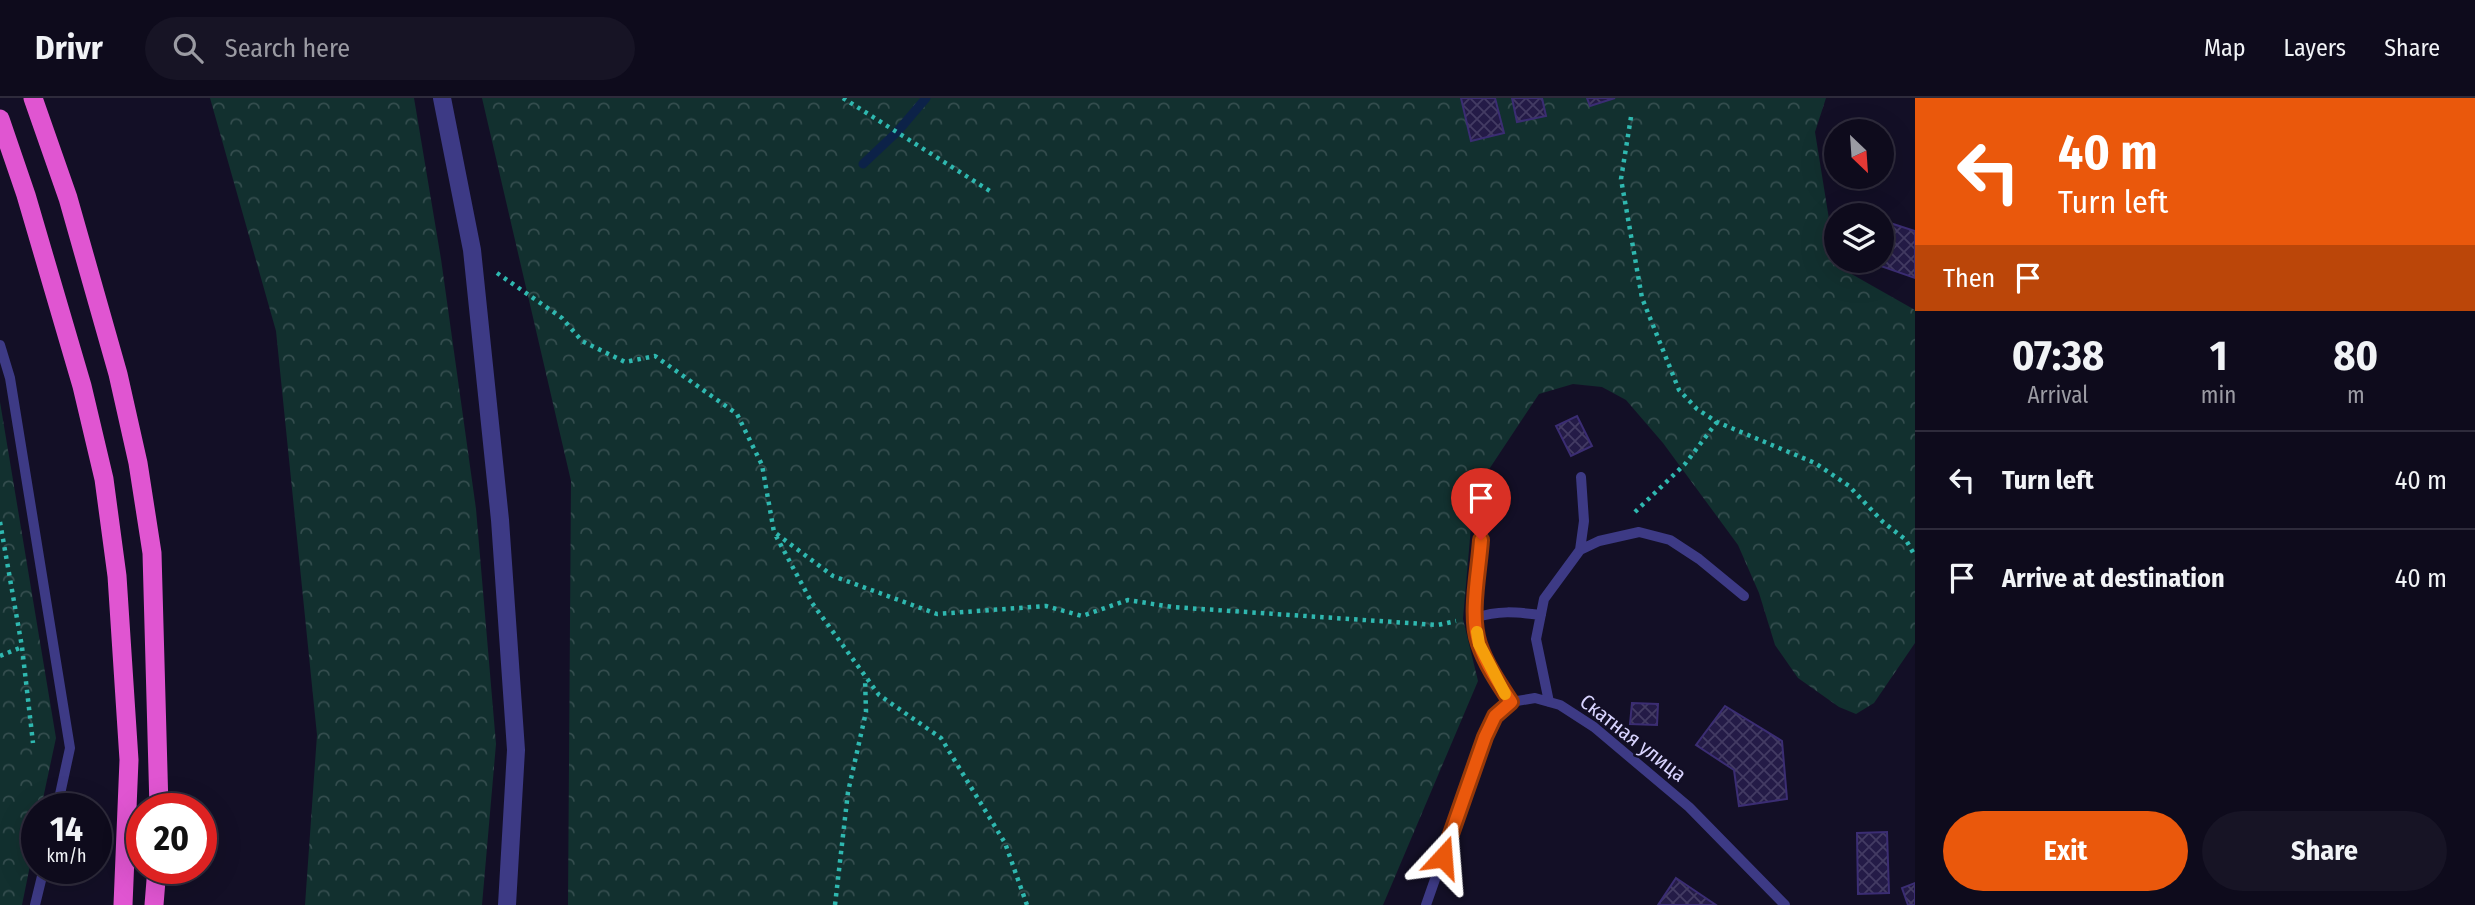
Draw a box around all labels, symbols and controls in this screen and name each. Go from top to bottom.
search box [145,17,635,80]
text: Drivr [35,28,103,68]
icon: search [169,29,207,67]
text: Search here [225,33,350,64]
text: Map [2204,34,2246,62]
text: Layers [2284,34,2346,62]
text: Share [2384,34,2440,62]
north arrow [1824,119,1894,189]
map controls [1824,119,1894,273]
text: 40 m [2058,123,2158,182]
icon: left [1943,126,2034,217]
text: Turn left [2058,183,2168,221]
button: layers [1824,203,1894,273]
icon: arrive [2009,259,2047,297]
text: Then [1943,263,1995,294]
text: 07:38 [2012,331,2104,381]
text: 1 [2210,331,2228,381]
text: 80 [2333,331,2378,381]
text: Arrival [2027,381,2088,409]
text: min [2201,381,2236,409]
text: m [2347,381,2365,409]
icon: left [1943,461,1981,499]
text: Turn left [2002,465,2094,496]
text: 40 m [2395,465,2447,496]
pin [1451,468,1511,540]
icon: arrive [1462,479,1500,517]
icon: arrive [1943,559,1981,597]
text: Arrive at destination [2002,563,2225,594]
text: 40 m [2395,563,2447,594]
street label: Скатная улица [1575,688,1691,788]
speed limit sign: 20 [126,793,217,884]
text: 14 [50,808,83,850]
button: Exit [1943,811,2188,891]
button: Share [2202,811,2447,891]
position arrow [1406,820,1480,894]
text: km/h [46,845,87,867]

